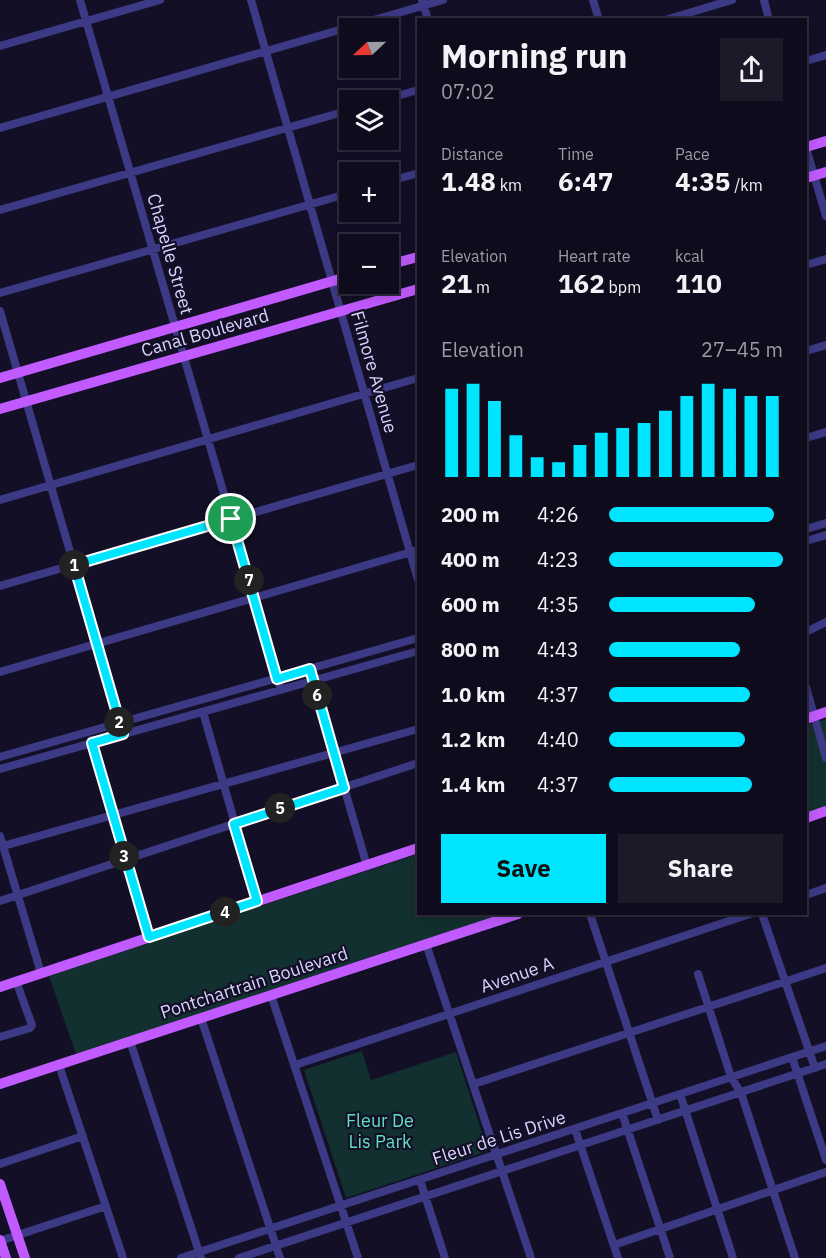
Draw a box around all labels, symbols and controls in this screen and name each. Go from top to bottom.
north arrow [339,18,399,78]
map controls [339,18,399,294]
text: Morning run [441,34,627,77]
button: share [720,38,783,101]
text: 07:02 [441,78,495,105]
button: layers [339,90,399,150]
text: Distance [441,144,503,164]
text: Time [558,144,594,164]
text: Pace [675,144,710,164]
button: + [339,162,399,222]
text: 1.48 [441,164,496,198]
text: 6:47 [558,164,613,198]
text: 4:35 [675,164,730,198]
text: km [496,175,522,195]
text: /km [730,175,763,195]
street label: Chapelle Street [142,191,199,317]
button: − [339,234,399,294]
text: Elevation [441,246,507,266]
text: Heart rate [558,246,631,266]
text: kcal [675,246,704,266]
text: 21 [441,266,472,300]
text: 162 [558,266,605,300]
text: 110 [675,266,722,300]
text: m [472,277,490,297]
text: bpm [605,277,641,297]
street label: Canal Boulevard [138,303,271,362]
street label: Filmore Avenue [346,308,403,436]
text: Elevation [441,336,524,363]
text: 27–45 m [701,336,783,363]
pin [205,493,256,544]
text: 200 m [441,501,500,528]
text: 4:26 [537,501,579,528]
icon: arrive [214,502,247,535]
text: 400 m [441,546,500,573]
text: 4:23 [537,546,579,573]
pin: 1 [59,550,89,580]
text: 1 [69,555,79,575]
pin: 7 [234,565,264,595]
text: 7 [244,570,254,590]
text: 600 m [441,591,500,618]
text: 4:35 [537,591,579,618]
text: 800 m [441,636,500,663]
text: 4:43 [537,636,579,663]
pin: 6 [302,680,332,710]
text: 1.0 km [441,681,505,708]
text: 4:37 [537,681,579,708]
text: 6 [312,685,322,705]
pin: 2 [104,707,134,737]
text: 2 [114,712,124,732]
text: 1.2 km [441,726,505,753]
text: 4:40 [537,726,579,753]
text: 1.4 km [441,771,505,798]
text: 4:37 [537,771,579,798]
pin: 5 [265,793,295,823]
text: 5 [275,798,285,818]
button: Save [441,834,606,903]
button: Share [618,834,783,903]
pin: 3 [109,841,139,871]
text: 3 [119,846,129,866]
pin: 4 [210,897,240,927]
text: 4 [220,902,230,922]
street label: Pontchartrain Boulevard [157,941,351,1024]
street label: Avenue A [477,951,557,998]
street label: Fleur de Lis Drive [429,1105,569,1170]
park label: Fleur De Lis Park [346,1109,414,1153]

